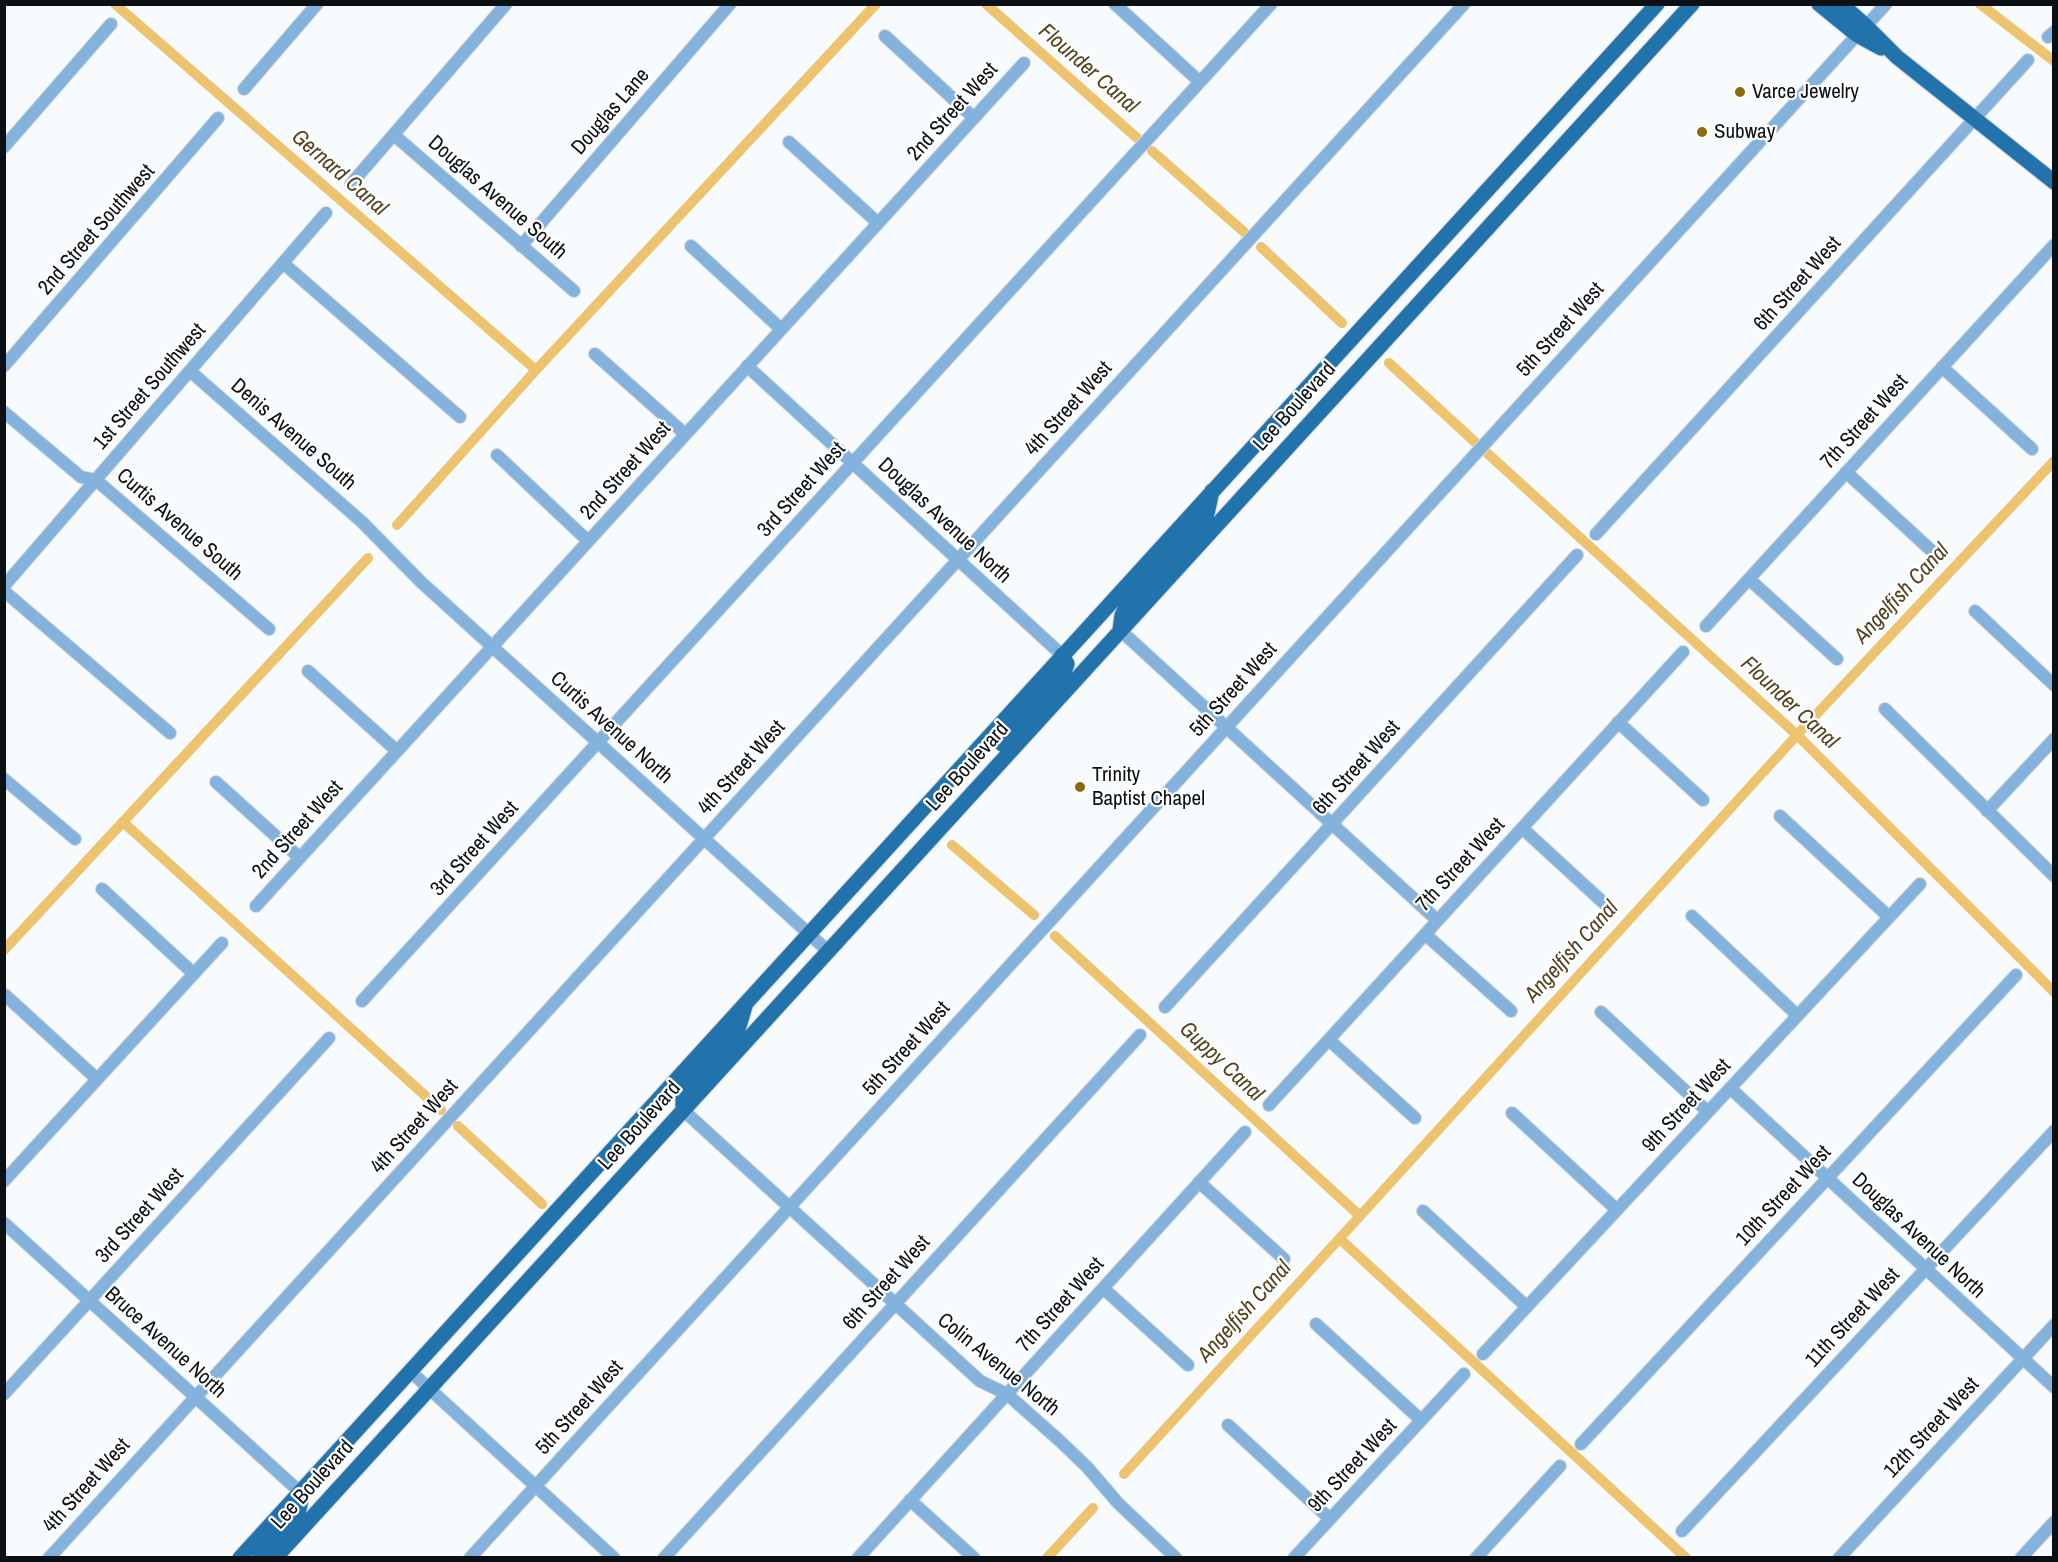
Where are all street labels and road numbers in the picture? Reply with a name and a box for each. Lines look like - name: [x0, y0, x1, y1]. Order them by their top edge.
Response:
- street label: 2nd Street West: [902, 58, 1004, 166]
- street label: Douglas Lane: [567, 64, 655, 160]
- street label: Douglas Avenue South: [422, 131, 572, 265]
- street label: 2nd Street Southwest: [33, 160, 161, 300]
- street label: 6th Street West: [1749, 232, 1847, 336]
- street label: 5th Street West: [1512, 278, 1610, 382]
- street label: 1st Street Southwest: [88, 319, 212, 455]
- street label: 4th Street West: [1020, 357, 1118, 461]
- street label: Lee Boulevard: [1248, 357, 1342, 457]
- street label: 7th Street West: [1816, 370, 1914, 474]
- street label: Denis Avenue South: [225, 374, 361, 496]
- street label: 2nd Street West: [575, 417, 677, 525]
- street label: 3rd Street West: [753, 437, 851, 543]
- street label: Douglas Avenue North: [872, 453, 1016, 589]
- street label: Curtis Avenue South: [111, 463, 247, 587]
- street label: 5th Street West: [1185, 638, 1283, 742]
- street label: Curtis Avenue North: [545, 667, 677, 789]
- street label: 4th Street West: [693, 716, 791, 820]
- street label: 6th Street West: [1308, 716, 1406, 820]
- street label: Lee Boulevard: [921, 717, 1015, 817]
- street label: 2nd Street West: [247, 776, 349, 884]
- street label: 3rd Street West: [426, 796, 524, 902]
- street label: 7th Street West: [1411, 813, 1511, 917]
- street label: 5th Street West: [858, 997, 956, 1101]
- street label: 9th Street West: [1637, 1054, 1737, 1158]
- street label: 4th Street West: [366, 1075, 464, 1179]
- street label: Lee Boulevard: [593, 1076, 687, 1176]
- street label: 10th Street West: [1731, 1141, 1837, 1251]
- street label: 3rd Street West: [91, 1163, 189, 1269]
- street label: Douglas Avenue North: [1846, 1168, 1990, 1304]
- street label: 6th Street West: [838, 1231, 936, 1335]
- street label: 7th Street West: [1012, 1253, 1110, 1357]
- street label: 11th Street West: [1801, 1263, 1905, 1373]
- street label: Bruce Avenue North: [99, 1282, 231, 1404]
- street label: Colin Avenue North: [932, 1308, 1064, 1422]
- street label: 5th Street West: [531, 1356, 629, 1460]
- street label: 12th Street West: [1879, 1373, 1985, 1483]
- street label: 9th Street West: [1303, 1414, 1403, 1518]
- street label: 4th Street West: [38, 1434, 136, 1538]
- street label: Lee Boulevard: [266, 1435, 360, 1535]

